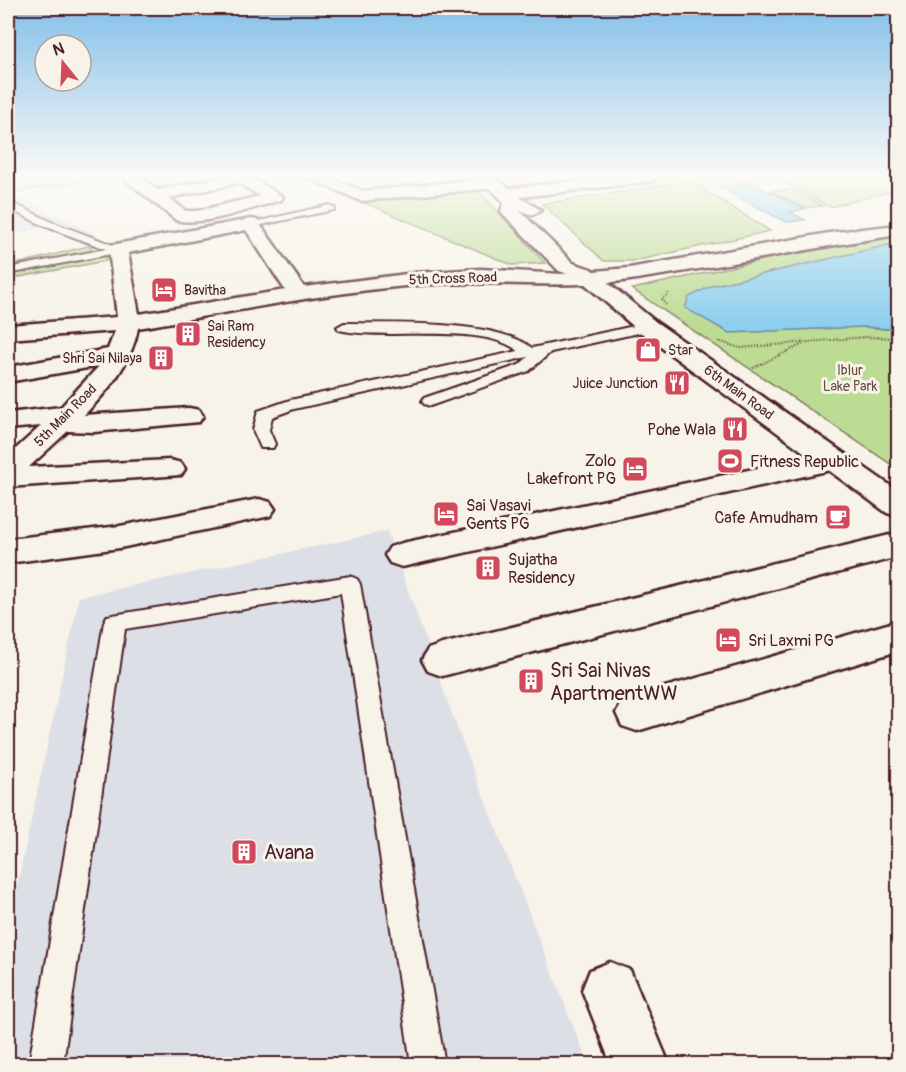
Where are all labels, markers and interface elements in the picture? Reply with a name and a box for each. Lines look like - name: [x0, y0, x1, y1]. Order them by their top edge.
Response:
- north arrow: [33, 33, 93, 93]
- text: N: [50, 38, 67, 61]
- street label: 5th Cross Road: [409, 268, 498, 289]
- hotel icon: Bavitha: [149, 275, 179, 305]
- place label: Bavitha: [184, 282, 226, 299]
- place label: Sai Ram Residency: [207, 318, 265, 351]
- building icon: Sai Ram Residency: [173, 319, 203, 349]
- shop icon: Star: [633, 335, 663, 365]
- place label: Star: [668, 342, 693, 359]
- building icon: Shri Sai Nilaya: [146, 343, 176, 373]
- place label: Shri Sai Nilaya: [62, 350, 142, 367]
- street label: 6th Main Road: [700, 361, 777, 424]
- park label: Iblur Lake Park: [823, 362, 878, 395]
- restaurant icon: Juice Junction: [662, 368, 692, 398]
- place label: Juice Junction: [572, 375, 658, 392]
- street label: 5th Main Road: [30, 380, 100, 450]
- restaurant icon: Pohe Wala: [720, 414, 750, 444]
- place label: Pohe Wala: [647, 420, 716, 440]
- sports icon: Fitness Republic: [715, 446, 745, 476]
- place label: Zolo Lakefront PG: [526, 451, 616, 489]
- place label: Fitness Republic: [750, 452, 859, 472]
- hotel icon: Zolo Lakefront PG: [620, 454, 650, 484]
- place label: Sai Vasavi Gents PG: [466, 496, 531, 534]
- hotel icon: Sai Vasavi Gents PG: [431, 499, 461, 529]
- cafe icon: Cafe Amudham: [823, 502, 853, 532]
- place label: Cafe Amudham: [714, 508, 818, 528]
- place label: Sujatha Residency: [508, 550, 575, 588]
- building icon: Sujatha Residency: [473, 553, 503, 583]
- hotel icon: Sri Laxmi PG: [713, 625, 743, 655]
- place label: Sri Laxmi PG: [748, 631, 834, 651]
- place label: Sri Sai Nivas ApartmentWW: [550, 658, 677, 706]
- building icon: Sri Sai Nivas ApartmentWW: [516, 666, 546, 696]
- building icon: Avana: [229, 837, 259, 867]
- place label: Avana: [264, 840, 314, 865]

